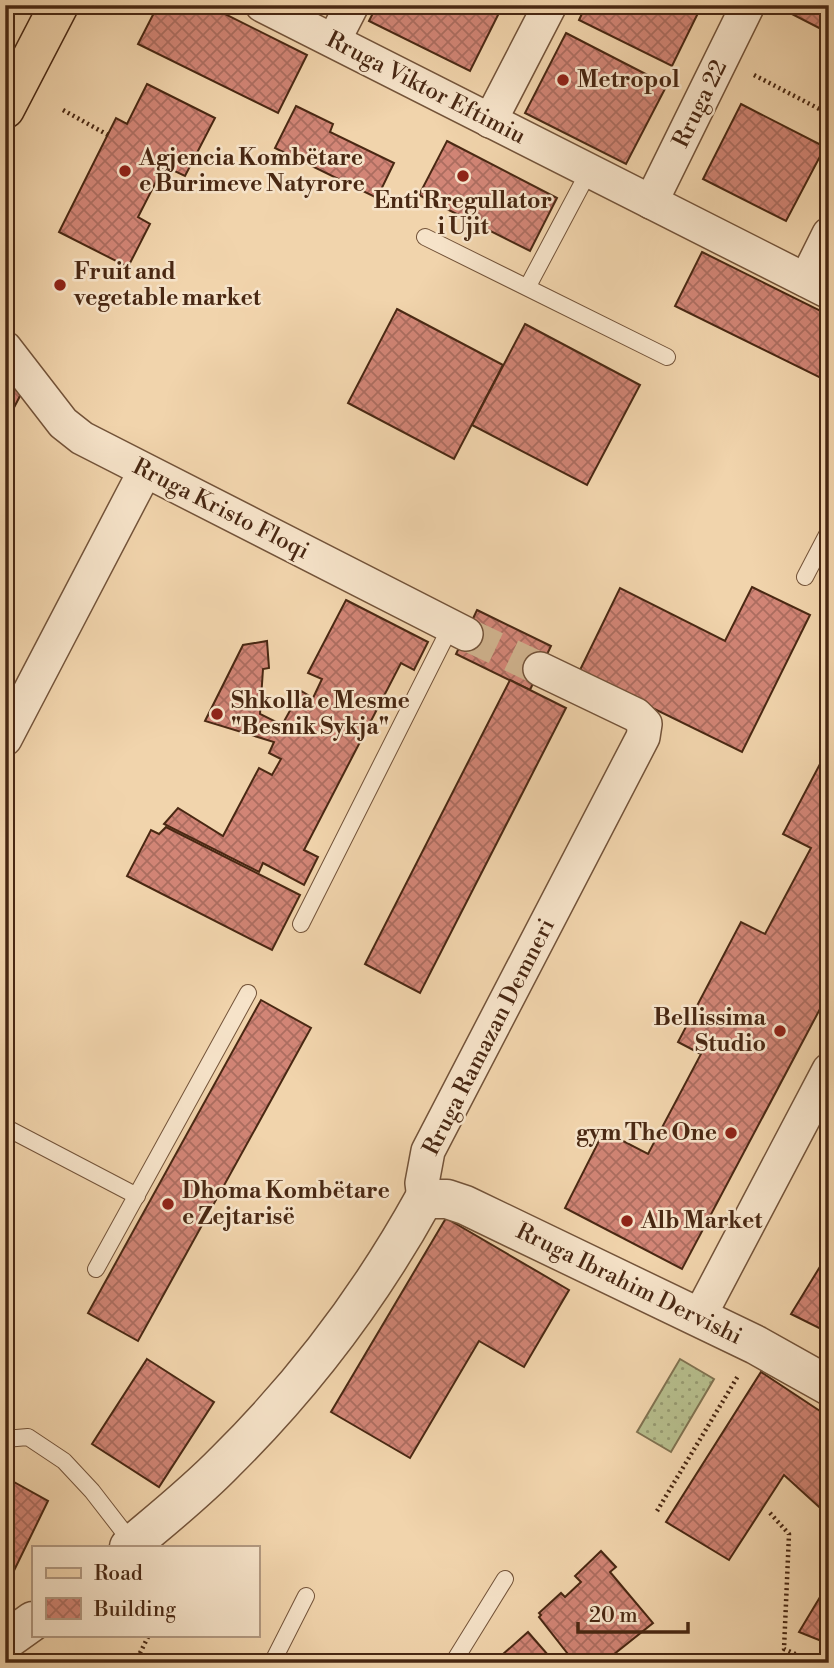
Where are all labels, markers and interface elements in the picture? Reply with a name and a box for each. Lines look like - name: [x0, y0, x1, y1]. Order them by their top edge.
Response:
- street label: Rruga Viktor Eftimiu: [322, 26, 530, 150]
- street label: Rruga 22: [667, 56, 733, 152]
- place label: Metropol: [577, 66, 680, 94]
- marker: Metropol: [555, 72, 571, 88]
- place label: Agjencia Kombëtare e Burimeve Natyrore: [138, 144, 365, 198]
- marker: Agjencia Kombëtare e Burimeve Natyrore: [117, 163, 133, 179]
- marker: Enti Rregullator i Ujit: [455, 168, 471, 184]
- place label: Enti Rregullator i Ujit: [374, 187, 552, 241]
- place label: Fruit and vegetable market: [73, 258, 262, 312]
- marker: Fruit and vegetable market: [52, 277, 68, 293]
- street label: Rruga Kristo Floqi: [128, 452, 314, 566]
- place label: Shkolla e Mesme "Besnik Sykja": [231, 687, 410, 741]
- marker: Shkolla e Mesme "Besnik Sykja": [209, 706, 225, 722]
- street label: Rruga Ramazan Demneri: [417, 914, 561, 1160]
- place label: Bellissima Studio: [653, 1004, 767, 1058]
- marker: Bellissima Studio: [772, 1023, 788, 1039]
- place label: gym The One: [576, 1119, 717, 1147]
- marker: gym The One: [723, 1125, 739, 1141]
- place label: Dhoma Kombëtare e Zejtarisë: [182, 1177, 390, 1231]
- marker: Dhoma Kombëtare e Zejtarisë: [160, 1196, 176, 1212]
- place label: Alb Market: [640, 1207, 763, 1235]
- marker: Alb Market: [619, 1213, 635, 1229]
- street label: Rruga Ibrahim Dervishi: [511, 1217, 747, 1351]
- legend: [32, 1546, 259, 1636]
- text: Road: [94, 1561, 143, 1587]
- scale bar: [578, 1591, 689, 1635]
- text: Building: [93, 1597, 176, 1623]
- text: 20 m: [589, 1603, 638, 1629]

